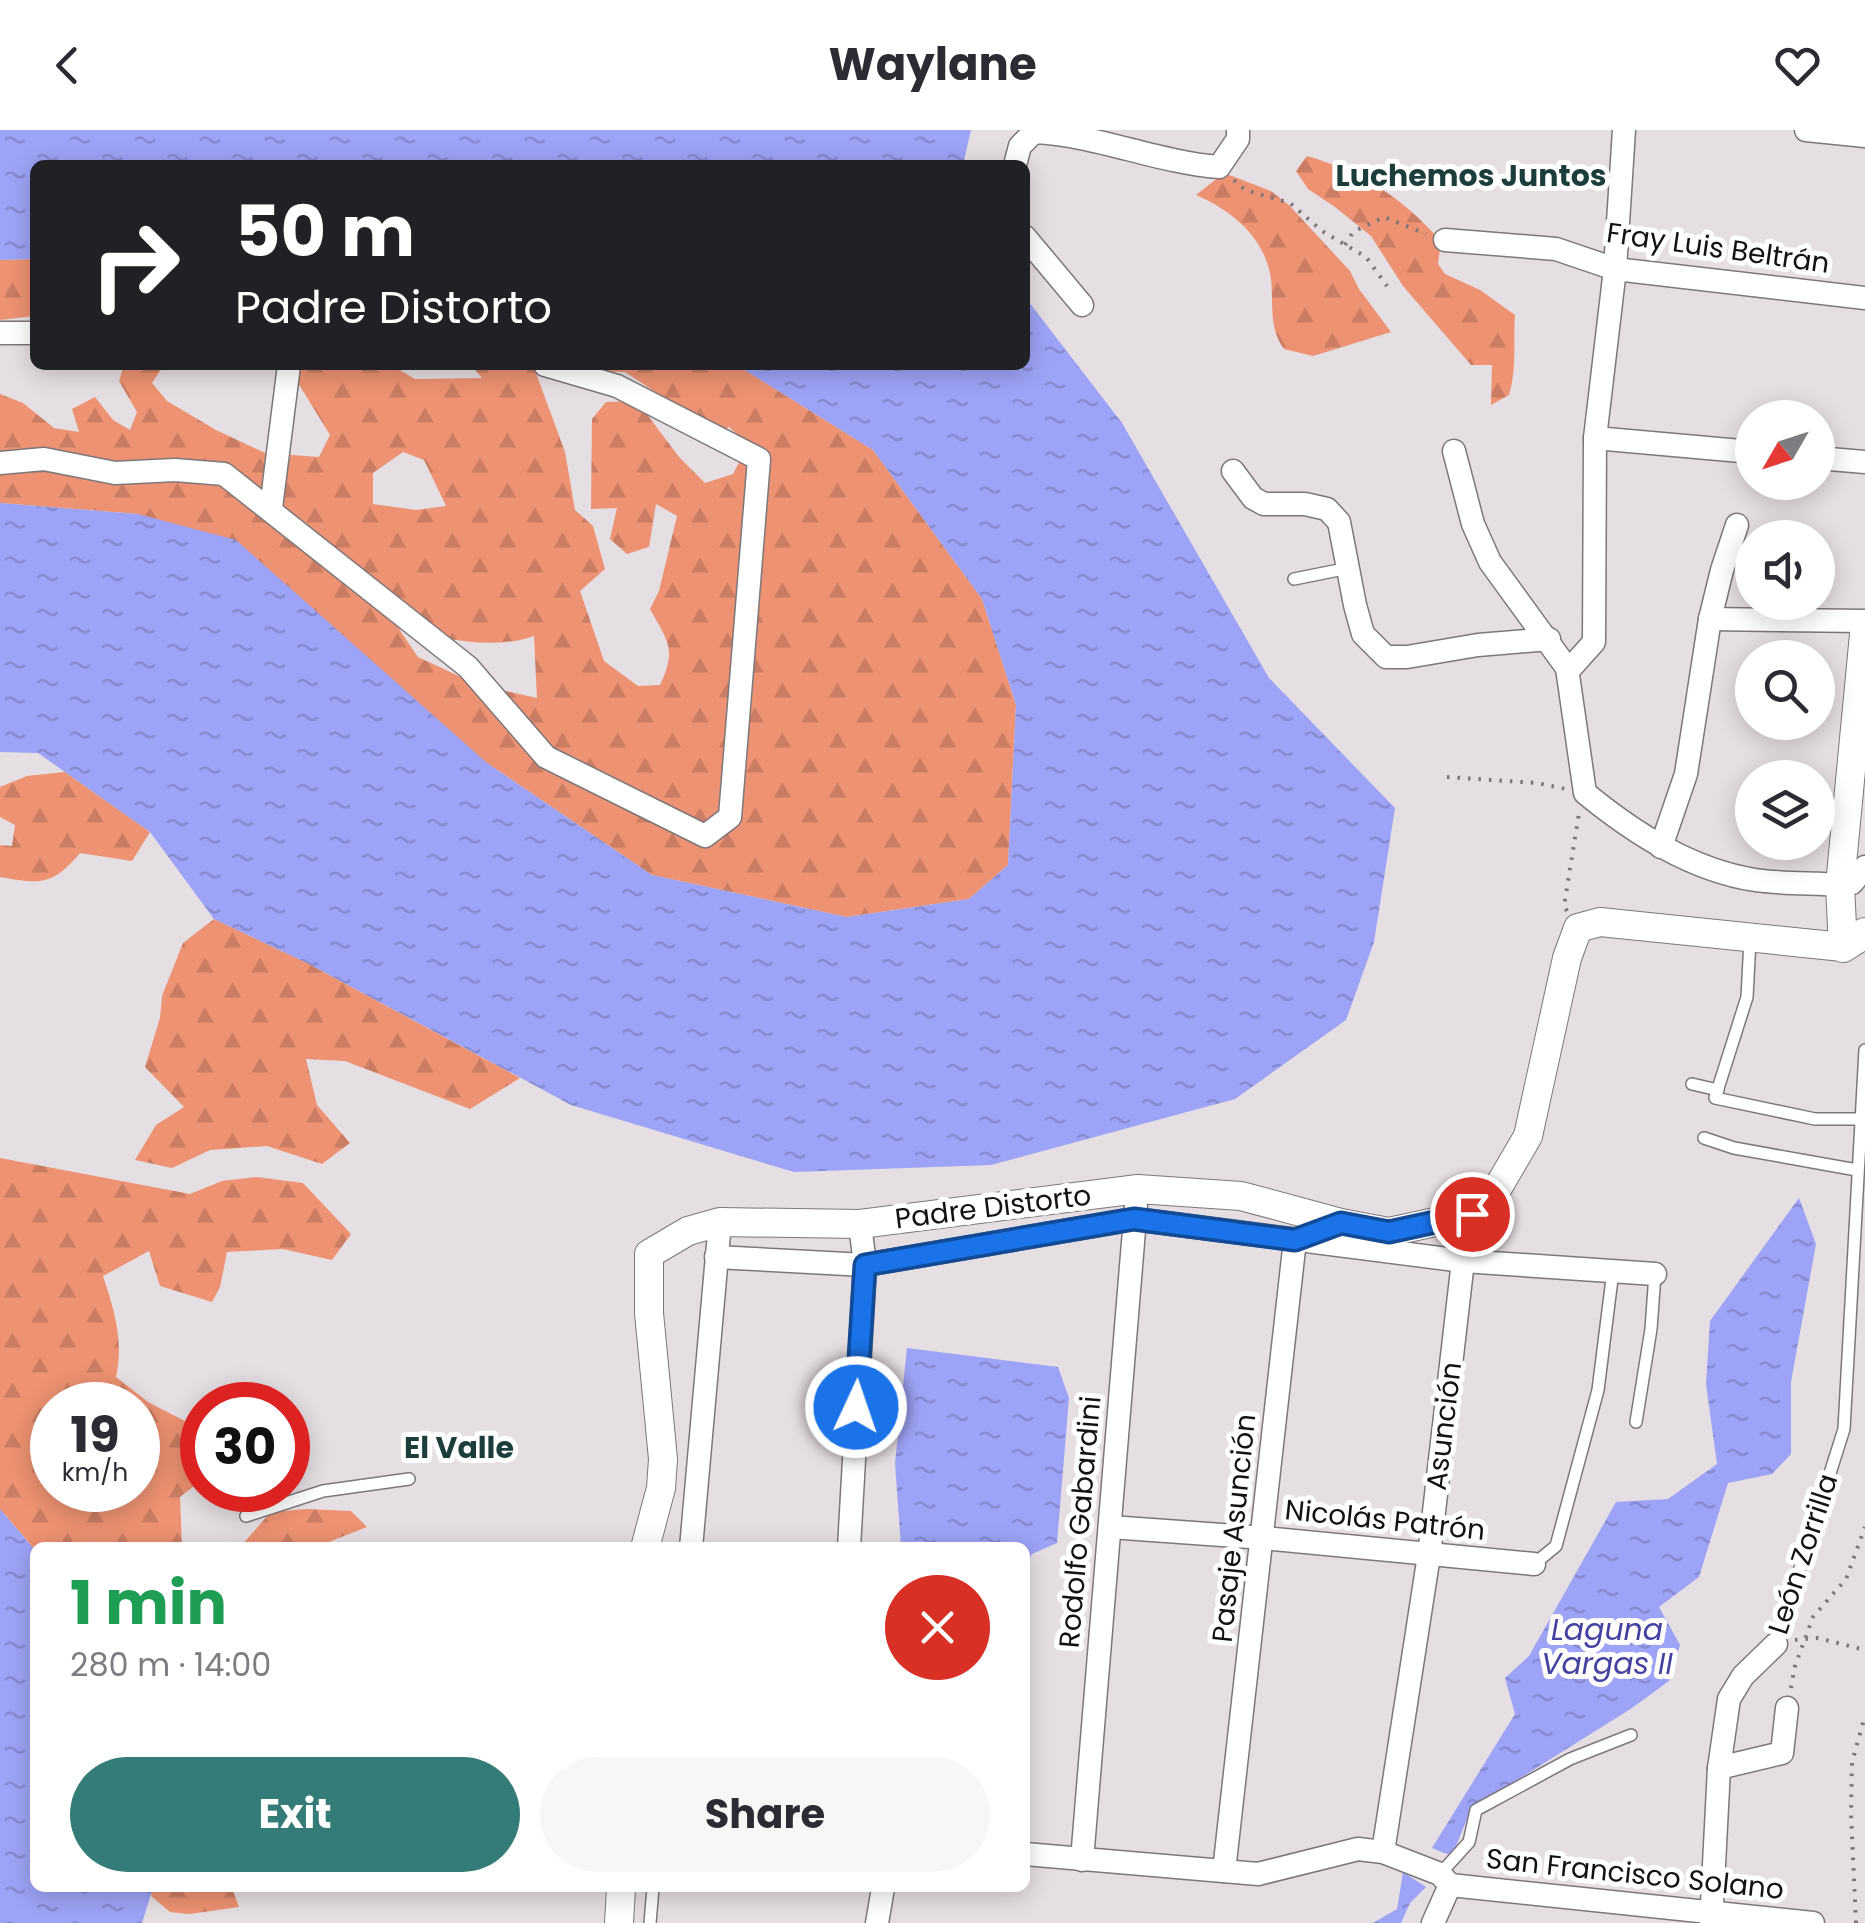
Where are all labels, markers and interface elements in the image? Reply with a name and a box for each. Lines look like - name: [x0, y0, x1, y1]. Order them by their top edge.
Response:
- text: Waylane: [828, 33, 1037, 96]
- icon: back: [40, 38, 95, 93]
- icon: heart: [1770, 38, 1825, 93]
- district label: Luchemos Juntos: [1335, 154, 1607, 197]
- text: 50 m: [235, 182, 415, 281]
- icon: right: [70, 200, 200, 330]
- street label: Fray Luis Beltrán: [1604, 213, 1832, 283]
- text: Padre Distorto: [235, 276, 552, 339]
- north arrow: [1735, 400, 1835, 500]
- map controls: [1735, 400, 1835, 860]
- button: sound: [1735, 520, 1835, 620]
- button: search: [1735, 640, 1835, 740]
- button: layers: [1735, 760, 1835, 860]
- pin: [1430, 1172, 1515, 1257]
- street label: Padre Distorto: [893, 1176, 1093, 1238]
- icon: arrive: [1445, 1187, 1500, 1242]
- position arrow: [804, 1355, 908, 1459]
- street label: Asunción: [1417, 1360, 1471, 1492]
- speed limit sign: 30: [180, 1382, 310, 1512]
- street label: Rodolfo Gabardini: [1050, 1394, 1110, 1650]
- text: 19: [70, 1399, 120, 1470]
- street label: Pasaje Asunción: [1203, 1412, 1265, 1644]
- district label: El Valle: [404, 1426, 514, 1469]
- text: km/h: [62, 1455, 128, 1490]
- street label: León Zorrilla: [1759, 1469, 1847, 1639]
- street label: Nicolás Patrón: [1283, 1490, 1487, 1550]
- text: 1 min: [70, 1561, 227, 1645]
- button: close: [885, 1575, 990, 1680]
- water label: Laguna Vargas II: [1541, 1608, 1673, 1685]
- text: 280 m · 14:00: [70, 1642, 271, 1687]
- button: Exit: [70, 1757, 520, 1872]
- button: Share: [540, 1757, 990, 1872]
- street label: San Francisco Solano: [1484, 1839, 1786, 1909]

